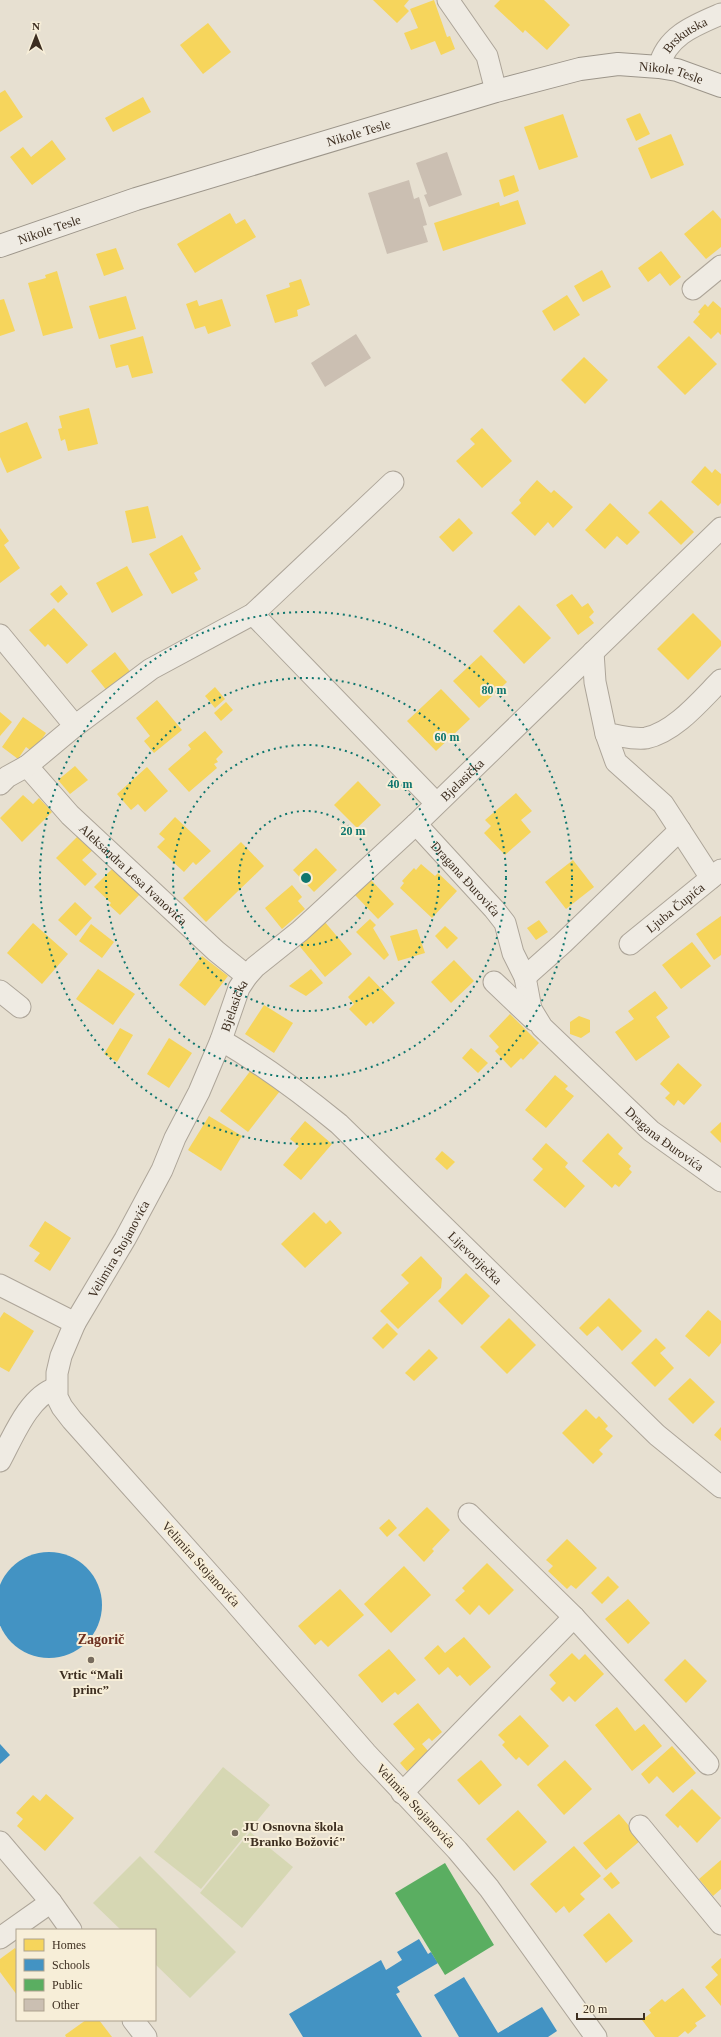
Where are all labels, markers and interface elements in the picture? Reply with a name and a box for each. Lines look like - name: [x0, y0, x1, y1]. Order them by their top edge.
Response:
- street label: Brskutska: [659, 13, 709, 56]
- north arrow: [16, 16, 56, 56]
- text: N: [32, 20, 40, 32]
- street label: Nikole Tesle: [639, 58, 706, 87]
- street label: Nikole Tesle: [325, 116, 392, 149]
- street label: Nikole Tesle: [16, 211, 83, 247]
- text: 80 m: [482, 683, 507, 697]
- text: 60 m: [435, 730, 460, 744]
- street label: Bjelasička: [437, 755, 487, 804]
- text: 40 m: [388, 777, 413, 791]
- street label: Aleksandra Lesa Ivanovića: [77, 820, 191, 928]
- text: 20 m: [341, 824, 366, 838]
- street label: Dragana Đurovića: [428, 838, 504, 919]
- centre of rings: [299, 871, 313, 885]
- street label: Ljuba Čupića: [643, 879, 707, 935]
- street label: Bjelasička: [217, 976, 250, 1033]
- street label: Dragana Đurovića: [623, 1103, 707, 1174]
- street label: Velimira Stojanovića: [84, 1198, 152, 1300]
- street label: Lijevoriječka: [445, 1228, 506, 1287]
- street label: Velimira Stojanovića: [159, 1518, 243, 1610]
- district label: Zagorič: [78, 1632, 124, 1647]
- marker: Vrtic “Mali princ”: [86, 1655, 96, 1665]
- place label: Vrtic “Mali princ”: [59, 1667, 123, 1697]
- street label: Velimira Stojanovića: [373, 1761, 459, 1851]
- place label: JU Osnovna škola "Branko Božović": [243, 1819, 346, 1849]
- marker: JU Osnovna škola "Branko Božović": [230, 1828, 240, 1838]
- legend: [16, 1929, 156, 2021]
- text: Homes: [52, 1938, 86, 1952]
- text: Schools: [52, 1958, 90, 1972]
- text: Public: [52, 1978, 83, 1992]
- scale bar: [577, 1995, 644, 2021]
- text: Other: [52, 1998, 79, 2012]
- text: 20 m: [583, 2002, 608, 2016]

